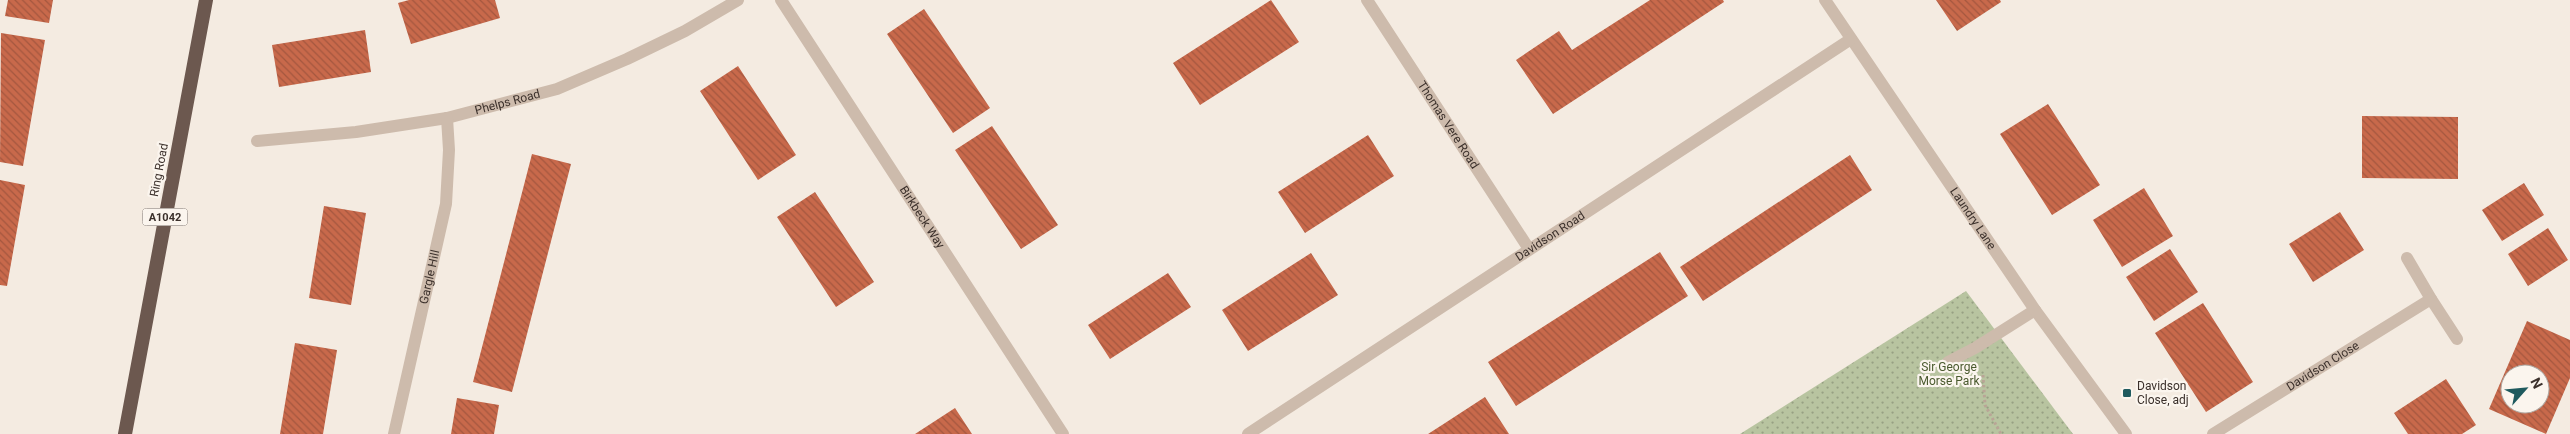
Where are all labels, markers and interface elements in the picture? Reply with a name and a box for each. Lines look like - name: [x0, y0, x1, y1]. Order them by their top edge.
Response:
- street label: Thomas Vere Road: [1415, 79, 1482, 171]
- street label: Phelps Road: [473, 87, 542, 117]
- street label: Ring Road: [147, 142, 171, 198]
- street label: Birkbeck Way: [897, 183, 948, 251]
- street label: Laundry Lane: [1947, 185, 1999, 252]
- road number: A1042: [142, 208, 188, 226]
- street label: Davidson Road: [1513, 208, 1587, 264]
- street label: Gargle Hill: [417, 249, 442, 305]
- street label: Davidson Close: [2284, 338, 2362, 394]
- park label: Sir George Morse Park: [1918, 360, 1980, 388]
- north arrow: [2500, 364, 2550, 414]
- text: N: [2527, 375, 2546, 391]
- place label: Davidson Close, adj: [2137, 379, 2189, 407]
- marker: Davidson Close, adj: [2121, 387, 2133, 399]

